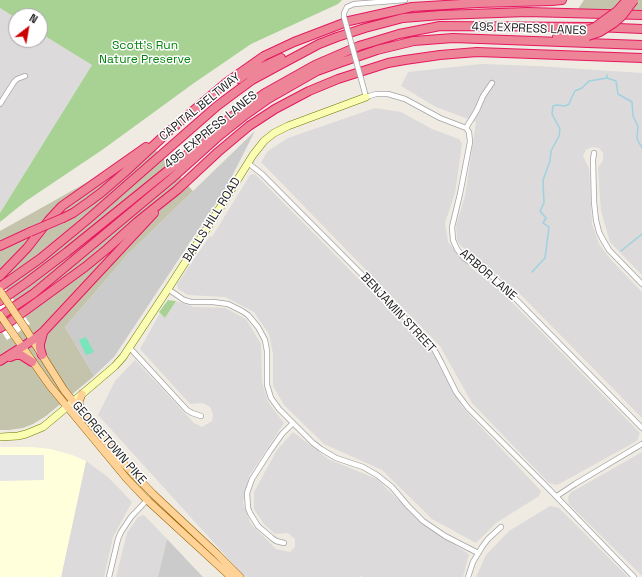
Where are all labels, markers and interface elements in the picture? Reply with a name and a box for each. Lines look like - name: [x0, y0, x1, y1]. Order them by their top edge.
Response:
- north arrow: [8, 8, 48, 48]
- text: N: [27, 11, 40, 26]
- street label: 495 EXPRESS LANES: [471, 20, 587, 38]
- park label: Scott's Run Nature Preserve: [99, 39, 191, 67]
- street label: CAPITAL BELTWAY: [157, 70, 243, 144]
- street label: 495 EXPRESS LANES: [162, 88, 260, 172]
- street label: BALLS HILL ROAD: [180, 175, 244, 265]
- street label: ARBOR LANE: [457, 246, 519, 304]
- street label: BENJAMIN STREET: [357, 270, 439, 356]
- street label: GEORGETOWN PIKE: [69, 399, 149, 487]

